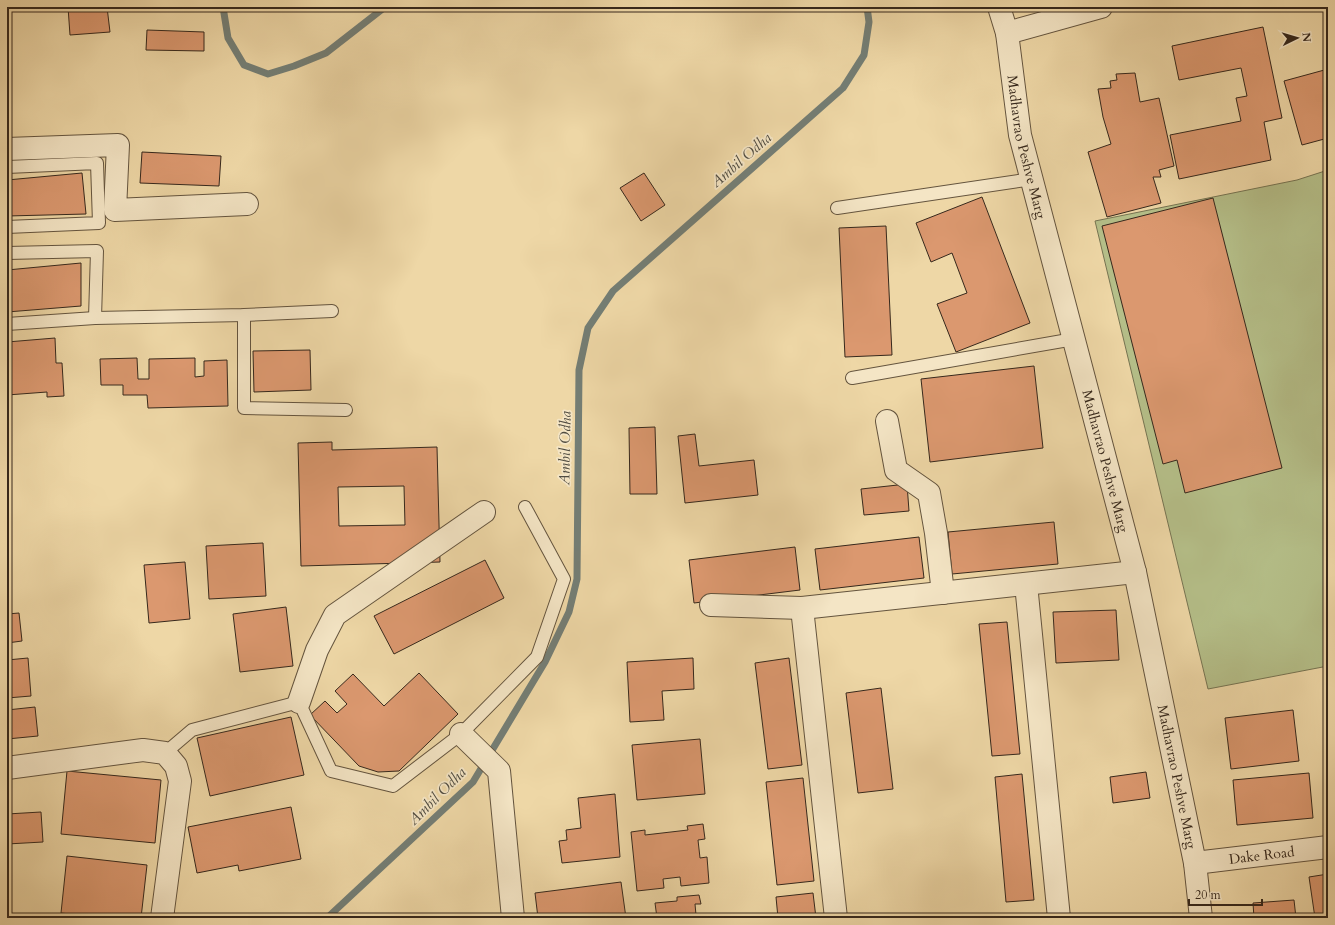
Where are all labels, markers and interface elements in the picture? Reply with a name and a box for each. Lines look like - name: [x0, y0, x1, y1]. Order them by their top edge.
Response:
- north arrow: [1277, 18, 1317, 58]
- text: N: [1299, 32, 1314, 43]
- street label: Madhavrao Peshve Marg: [1002, 74, 1051, 221]
- water label: Ambil Odha: [706, 128, 776, 193]
- street label: Madhavrao Peshve Marg: [1077, 388, 1133, 534]
- water label: Ambil Odha: [554, 410, 576, 486]
- street label: Madhavrao Peshve Marg: [1153, 703, 1201, 851]
- water label: Ambil Odha: [403, 762, 471, 830]
- street label: Dake Road: [1228, 842, 1296, 869]
- scale bar: [1189, 881, 1262, 907]
- text: 20 m: [1195, 887, 1222, 903]

